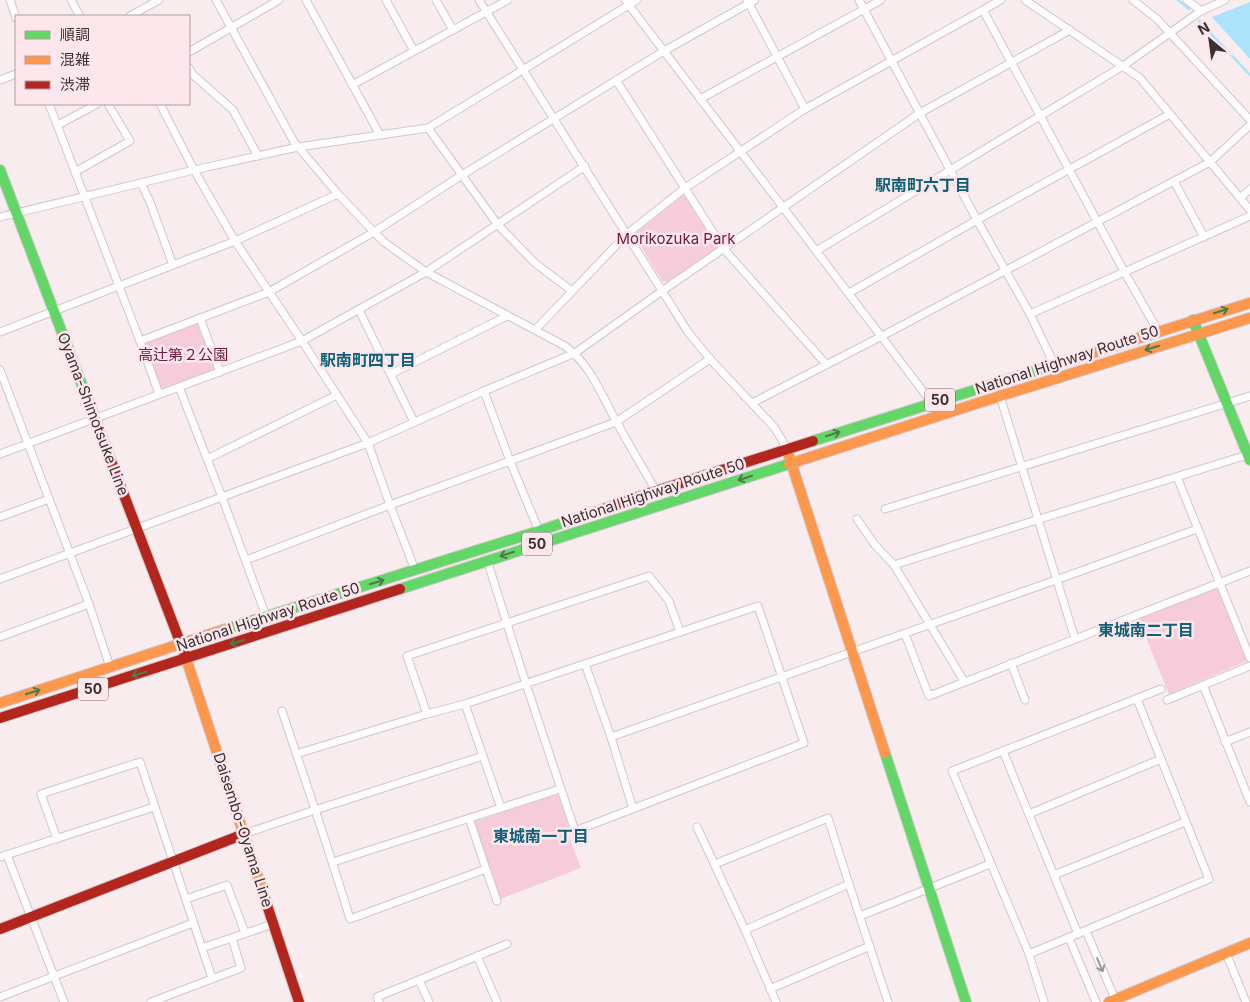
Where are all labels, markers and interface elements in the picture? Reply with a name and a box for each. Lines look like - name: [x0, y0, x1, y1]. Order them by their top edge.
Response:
- legend: [15, 15, 190, 105]
- north arrow: [1185, 15, 1235, 65]
- text: N: [1195, 18, 1212, 38]
- text: 順調: [60, 25, 90, 44]
- text: 混雑: [60, 50, 90, 69]
- text: 渋滞: [60, 75, 90, 94]
- district label: 駅南町六丁目: [875, 175, 971, 195]
- park label: Morikozuka Park: [617, 229, 736, 248]
- one-way arrow: [1213, 306, 1229, 316]
- street label: National Highway Route 50: [973, 321, 1161, 398]
- street label: Oyama-Shimotsuke Line: [54, 330, 133, 498]
- one-way arrow: [1144, 344, 1160, 354]
- park label: 高辻第２公園: [138, 345, 228, 364]
- district label: 駅南町四丁目: [320, 350, 416, 370]
- road number: 50: [925, 388, 955, 412]
- one-way arrow: [825, 429, 841, 439]
- street label: National Highway Route 50: [559, 454, 747, 531]
- one-way arrow: [737, 474, 753, 484]
- road number: 50: [522, 532, 552, 556]
- one-way arrow: [499, 550, 515, 559]
- one-way arrow: [369, 576, 385, 586]
- street label: National Highway Route 50: [174, 578, 362, 655]
- district label: 東城南二丁目: [1098, 620, 1194, 640]
- one-way arrow: [230, 638, 246, 647]
- one-way arrow: [132, 670, 148, 679]
- road number: 50: [78, 678, 108, 701]
- one-way arrow: [25, 687, 41, 697]
- street label: Daisembo-Oyama Line: [209, 750, 277, 910]
- district label: 東城南一丁目: [493, 826, 589, 846]
- one-way arrow: [1096, 957, 1106, 972]

